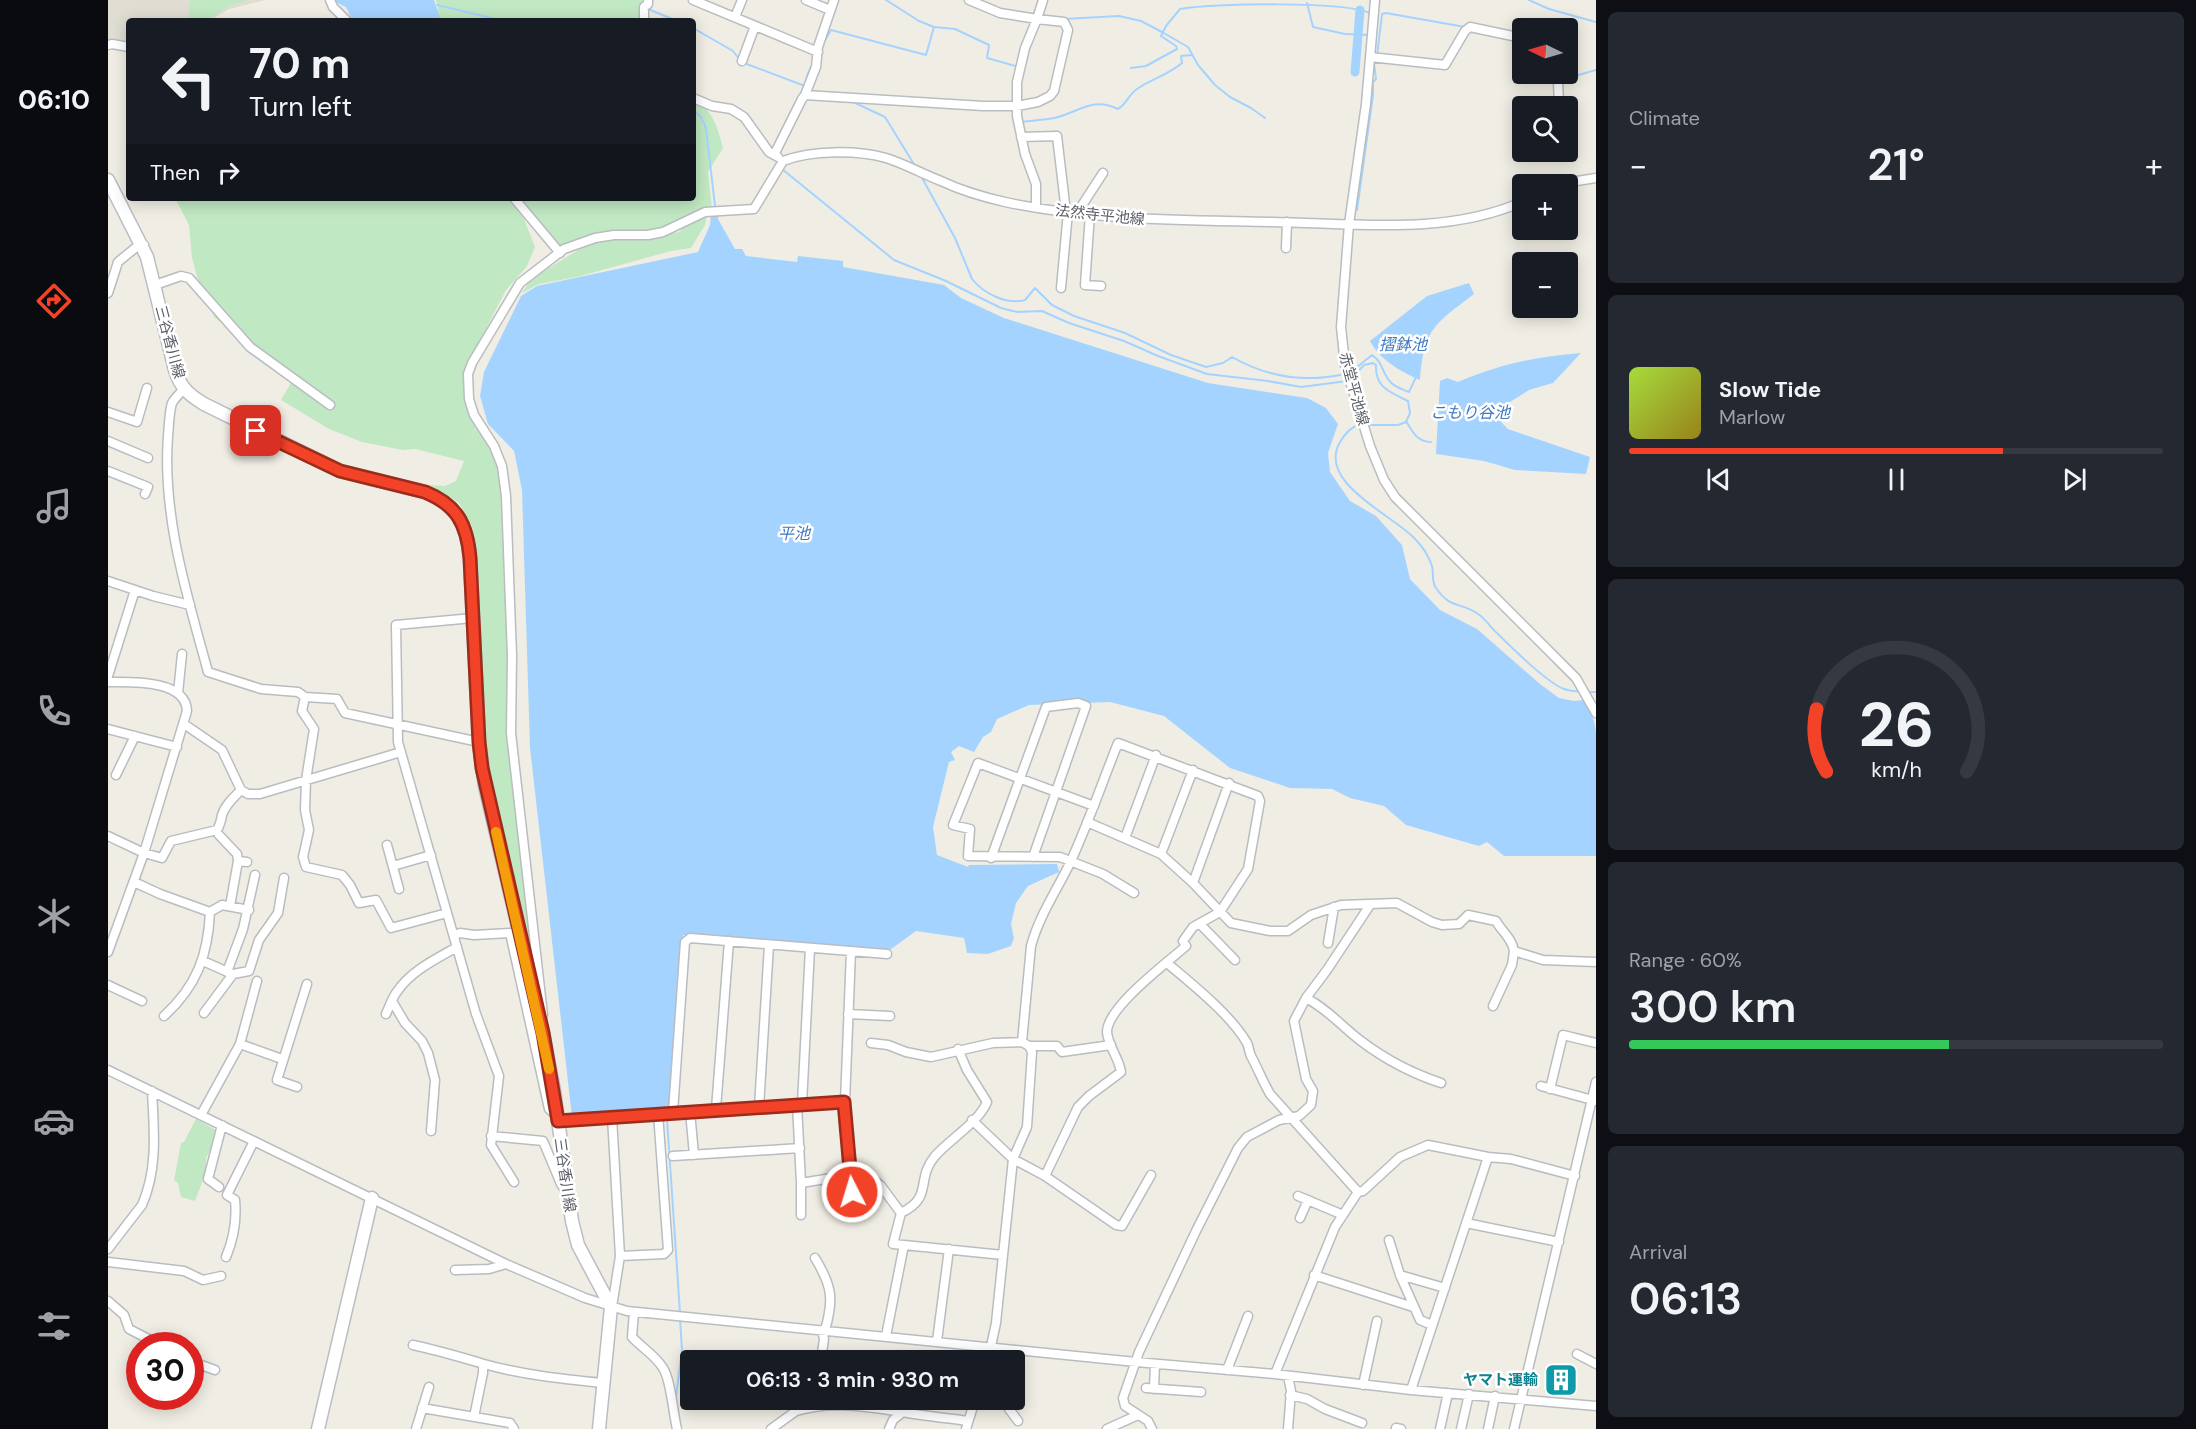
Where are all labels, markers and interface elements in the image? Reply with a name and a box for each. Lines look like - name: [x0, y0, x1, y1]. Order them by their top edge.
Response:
- north arrow: [1512, 18, 1578, 84]
- map controls: [1512, 18, 1578, 318]
- text: 70 m: [249, 36, 350, 91]
- icon: left: [150, 42, 228, 120]
- text: 06:10: [18, 82, 90, 117]
- text: Turn left: [249, 89, 352, 124]
- button: search: [1512, 96, 1578, 162]
- text: Climate: [1629, 105, 1700, 131]
- text: 21°: [1867, 135, 1925, 194]
- text: −: [1629, 144, 1647, 187]
- text: +: [2145, 144, 2163, 187]
- icon: right: [212, 156, 245, 189]
- text: Then: [150, 158, 200, 187]
- button: +: [1512, 174, 1578, 240]
- street label: 法然寺平池線: [1054, 200, 1146, 230]
- button: −: [1512, 252, 1578, 318]
- icon: directions: [33, 280, 75, 322]
- street label: 三谷香川線: [151, 303, 189, 381]
- water label: 摺鉢池: [1379, 334, 1429, 355]
- street label: 赤堂平池線: [1335, 350, 1373, 428]
- text: Slow Tide: [1719, 375, 1821, 404]
- water label: こもり谷池: [1430, 402, 1512, 423]
- text: Marlow: [1719, 404, 1785, 430]
- pin: [230, 405, 281, 456]
- icon: arrive: [239, 414, 272, 447]
- icon: previous: [1702, 463, 1735, 496]
- icon: pause: [1880, 463, 1913, 496]
- icon: next: [2058, 463, 2091, 496]
- icon: music: [33, 485, 75, 527]
- water label: 平池: [778, 523, 812, 544]
- text: 26: [1858, 684, 1934, 765]
- icon: phone: [33, 690, 75, 732]
- text: km/h: [1871, 756, 1921, 784]
- icon: climate: [33, 895, 75, 937]
- text: Range · 60%: [1629, 947, 1742, 973]
- text: 300 km: [1629, 977, 1796, 1036]
- icon: car: [33, 1100, 75, 1142]
- street label: 三谷香川線: [550, 1136, 580, 1214]
- position arrow: [820, 1160, 884, 1224]
- text: Arrival: [1629, 1239, 1687, 1265]
- text: 06:13: [1629, 1269, 1742, 1328]
- icon: filters: [33, 1305, 75, 1347]
- speed limit sign: 30: [126, 1332, 204, 1410]
- building icon: ヤマト運輸: [1543, 1362, 1579, 1398]
- text: 06:13 · 3 min · 930 m: [746, 1365, 959, 1394]
- place label: ヤマト運輸: [1463, 1370, 1538, 1390]

